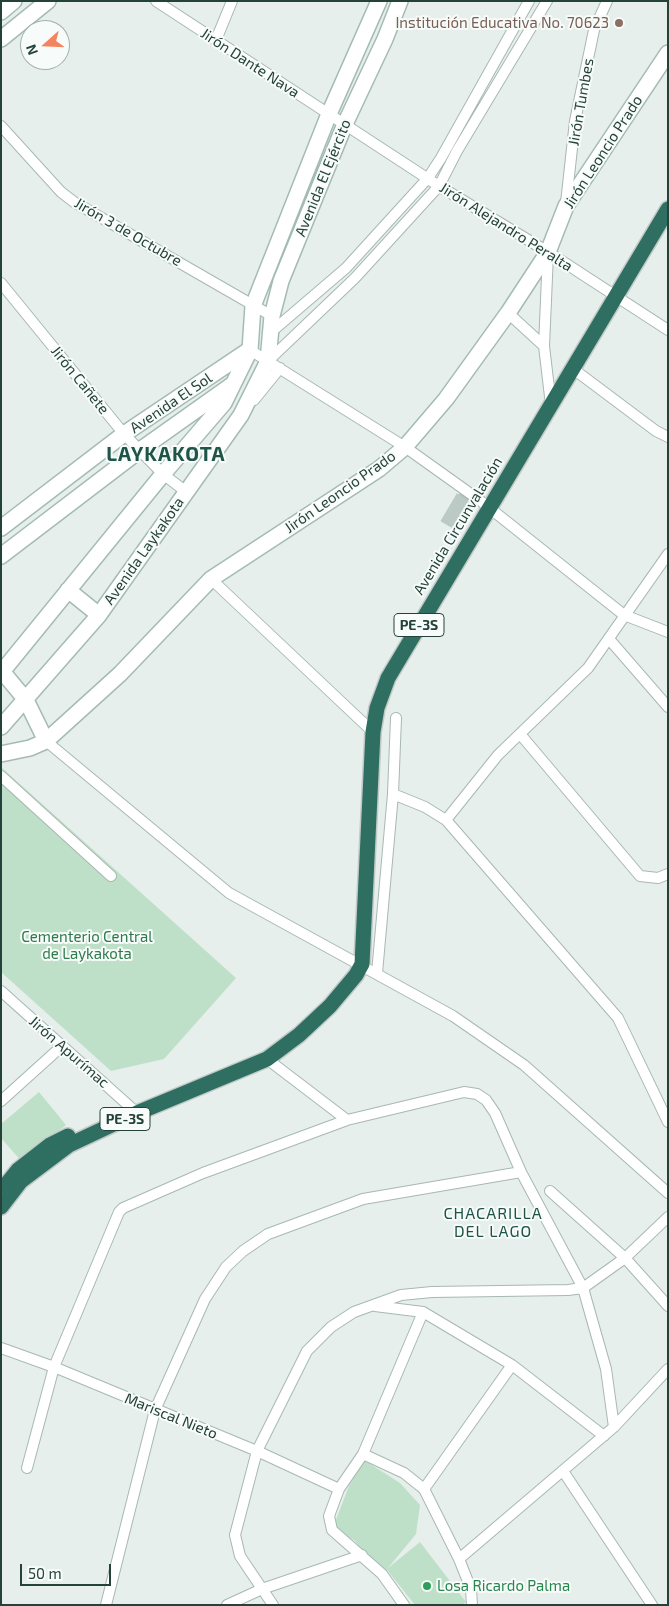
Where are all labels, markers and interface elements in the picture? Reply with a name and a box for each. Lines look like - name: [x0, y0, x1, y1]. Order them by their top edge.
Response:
- place label: Institución Educativa No. 70623: [395, 14, 609, 32]
- marker: Institución Educativa No. 70623: [613, 17, 625, 29]
- north arrow: [20, 20, 70, 70]
- street label: Jirón Dante Nava: [197, 24, 303, 102]
- text: N: [22, 42, 41, 58]
- street label: Jirón Tumbes: [564, 57, 598, 147]
- street label: Jirón Leoncio Prado: [560, 92, 646, 212]
- street label: Avenida El Ejército: [291, 117, 355, 239]
- street label: Jirón Alejandro Peralta: [436, 179, 576, 275]
- street label: Jirón 3 de Octubre: [71, 194, 185, 270]
- street label: Jirón Cañete: [47, 342, 113, 418]
- street label: Avenida El Sol: [127, 369, 215, 437]
- district label: LAYKAKOTA: [105, 442, 227, 466]
- street label: Jirón Leoncio Prado: [281, 447, 399, 537]
- street label: Avenida Circunvalación: [410, 454, 506, 598]
- street label: Avenida Laykakota: [100, 494, 188, 608]
- road number: PE-3S: [394, 614, 444, 636]
- park label: Cementerio Central de Laykakota: [21, 928, 153, 963]
- street label: Jirón Apurímac: [25, 1012, 113, 1092]
- road number: PE-3S: [100, 1108, 150, 1130]
- district label: CHACARILLA DEL LAGO: [442, 1204, 544, 1242]
- street label: Mariscal Nieto: [122, 1389, 220, 1443]
- scale bar: [22, 1554, 114, 1586]
- text: 50 m: [28, 1564, 62, 1582]
- place label: Losa Ricardo Palma: [437, 1577, 570, 1595]
- marker: Losa Ricardo Palma: [421, 1580, 433, 1592]

